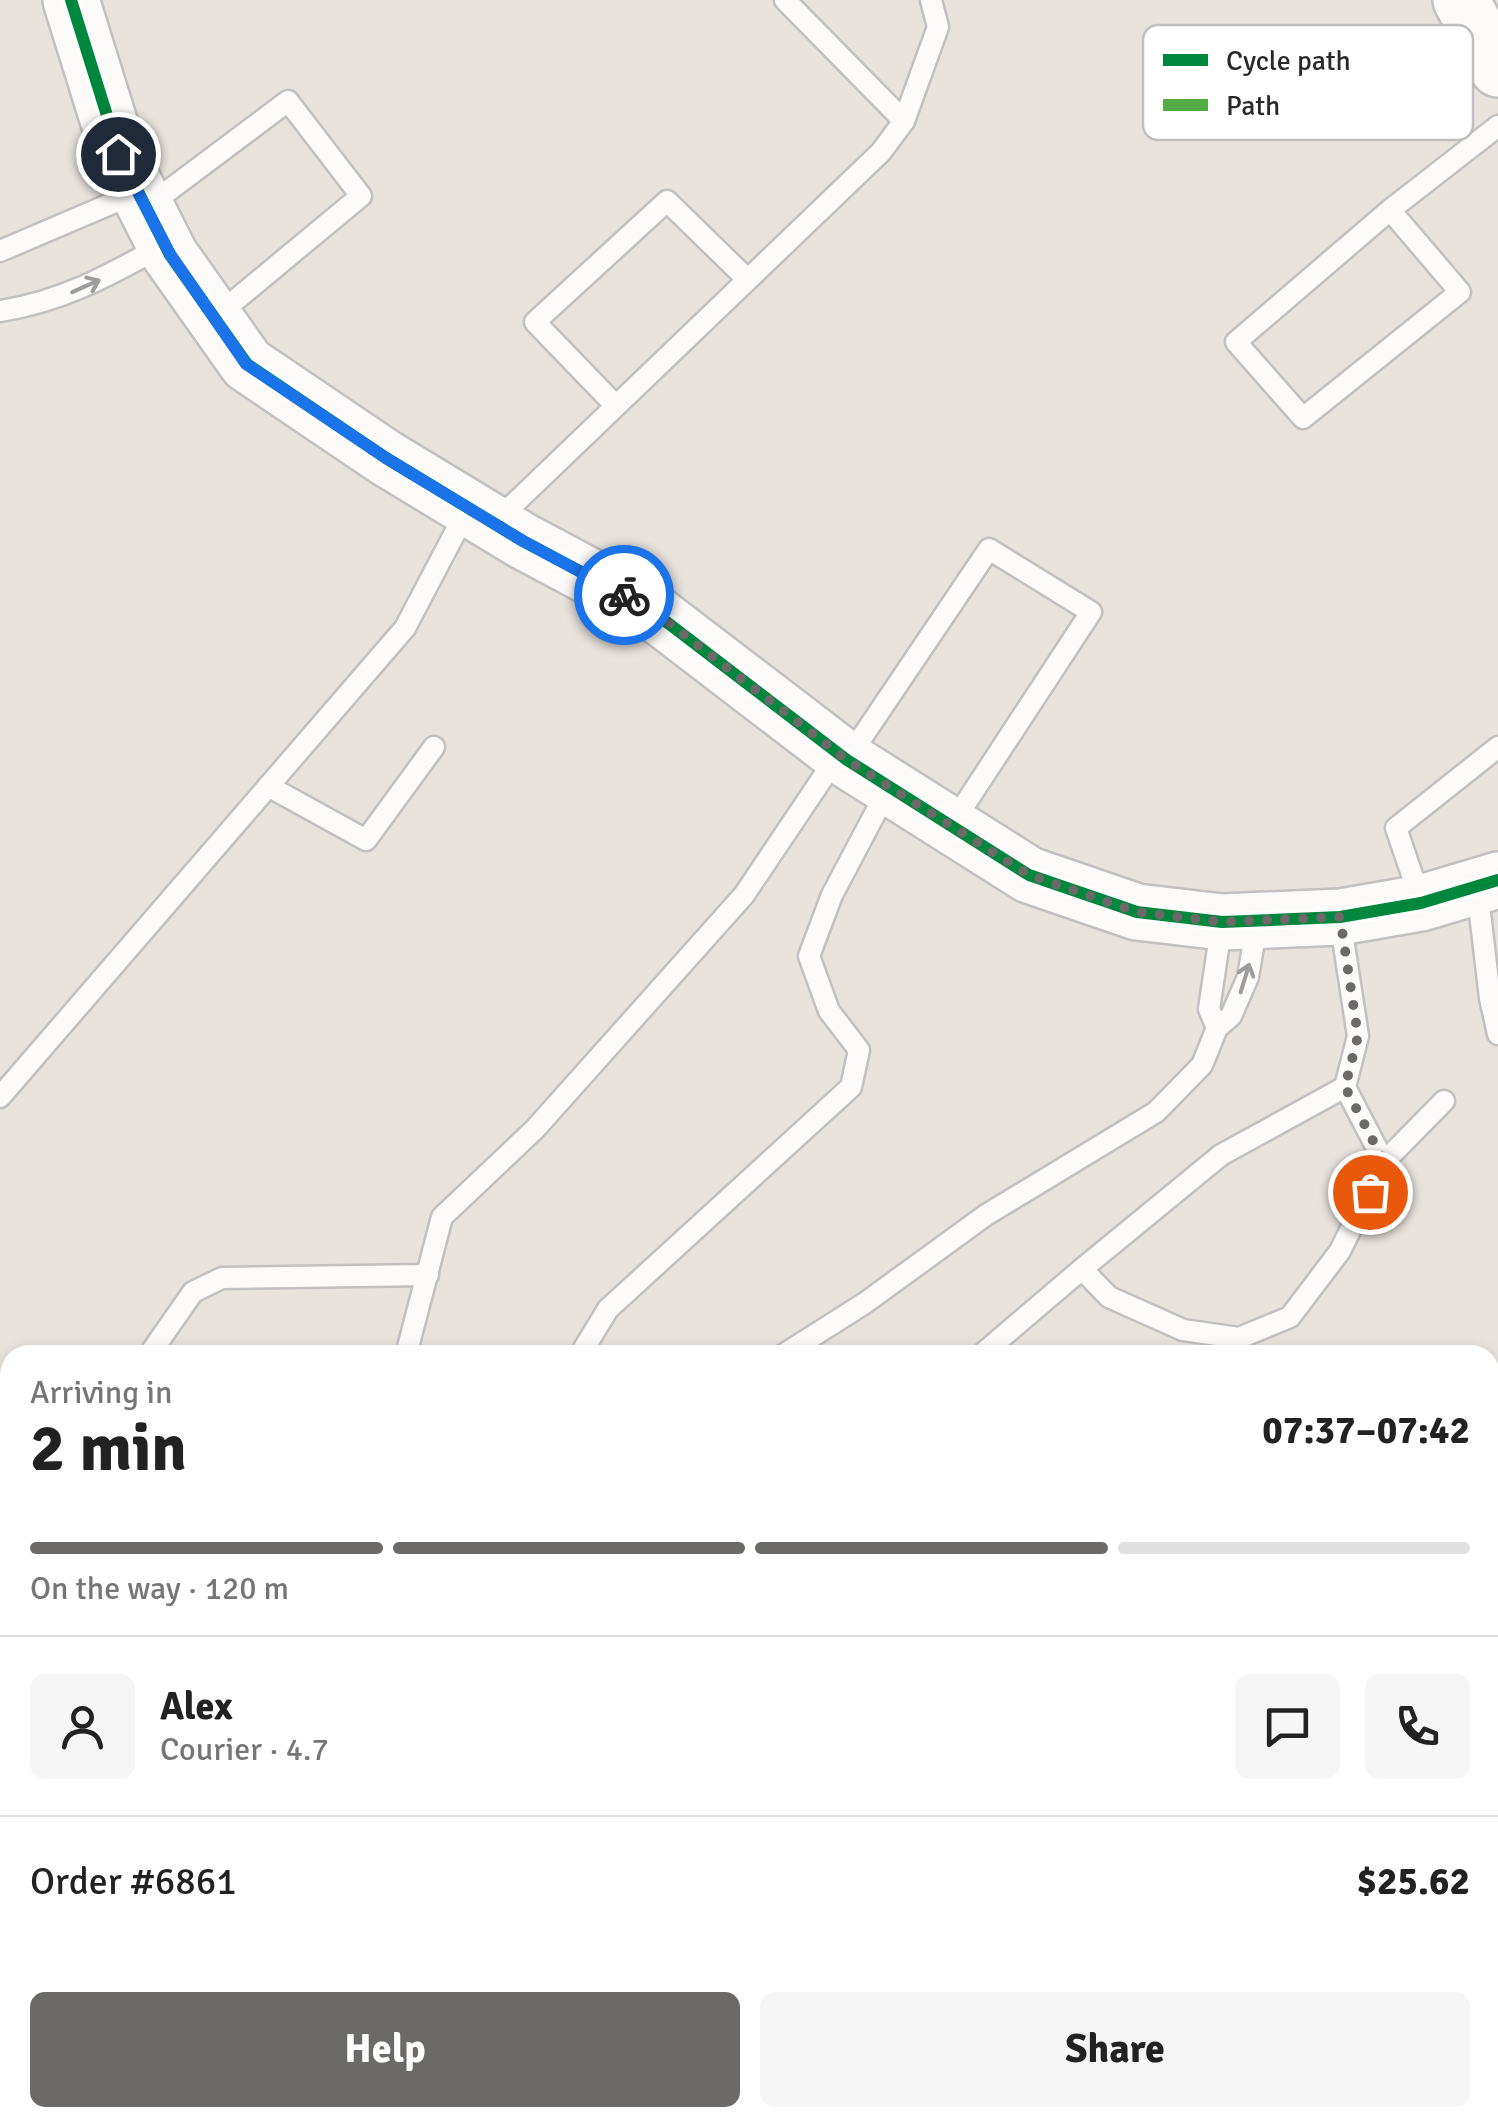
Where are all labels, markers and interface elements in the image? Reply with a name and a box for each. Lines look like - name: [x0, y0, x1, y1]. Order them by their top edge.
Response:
- legend: [1143, 25, 1473, 140]
- text: Cycle path: [1226, 44, 1351, 78]
- text: Path: [1226, 89, 1280, 123]
- pin: [76, 112, 161, 197]
- icon: home: [91, 127, 146, 182]
- one-way arrow: [70, 276, 101, 294]
- courier: [574, 545, 674, 645]
- icon: bike: [597, 568, 652, 623]
- one-way arrow: [1237, 963, 1255, 995]
- pin: [1328, 1150, 1413, 1235]
- icon: bag: [1343, 1165, 1398, 1220]
- text: Arriving in: [30, 1373, 172, 1412]
- text: 07:37–07:42: [1262, 1407, 1470, 1454]
- text: 2 min: [30, 1409, 187, 1489]
- text: On the way · 120 m: [30, 1569, 289, 1608]
- button: person: [30, 1674, 135, 1779]
- button: chat: [1235, 1674, 1340, 1779]
- button: phone: [1365, 1674, 1470, 1779]
- text: Alex: [160, 1683, 233, 1730]
- text: Courier · 4.7: [160, 1730, 329, 1769]
- text: Order #6861: [30, 1858, 237, 1905]
- text: $25.62: [1357, 1858, 1470, 1905]
- button: Help: [30, 1992, 740, 2107]
- button: Share: [760, 1992, 1470, 2107]

